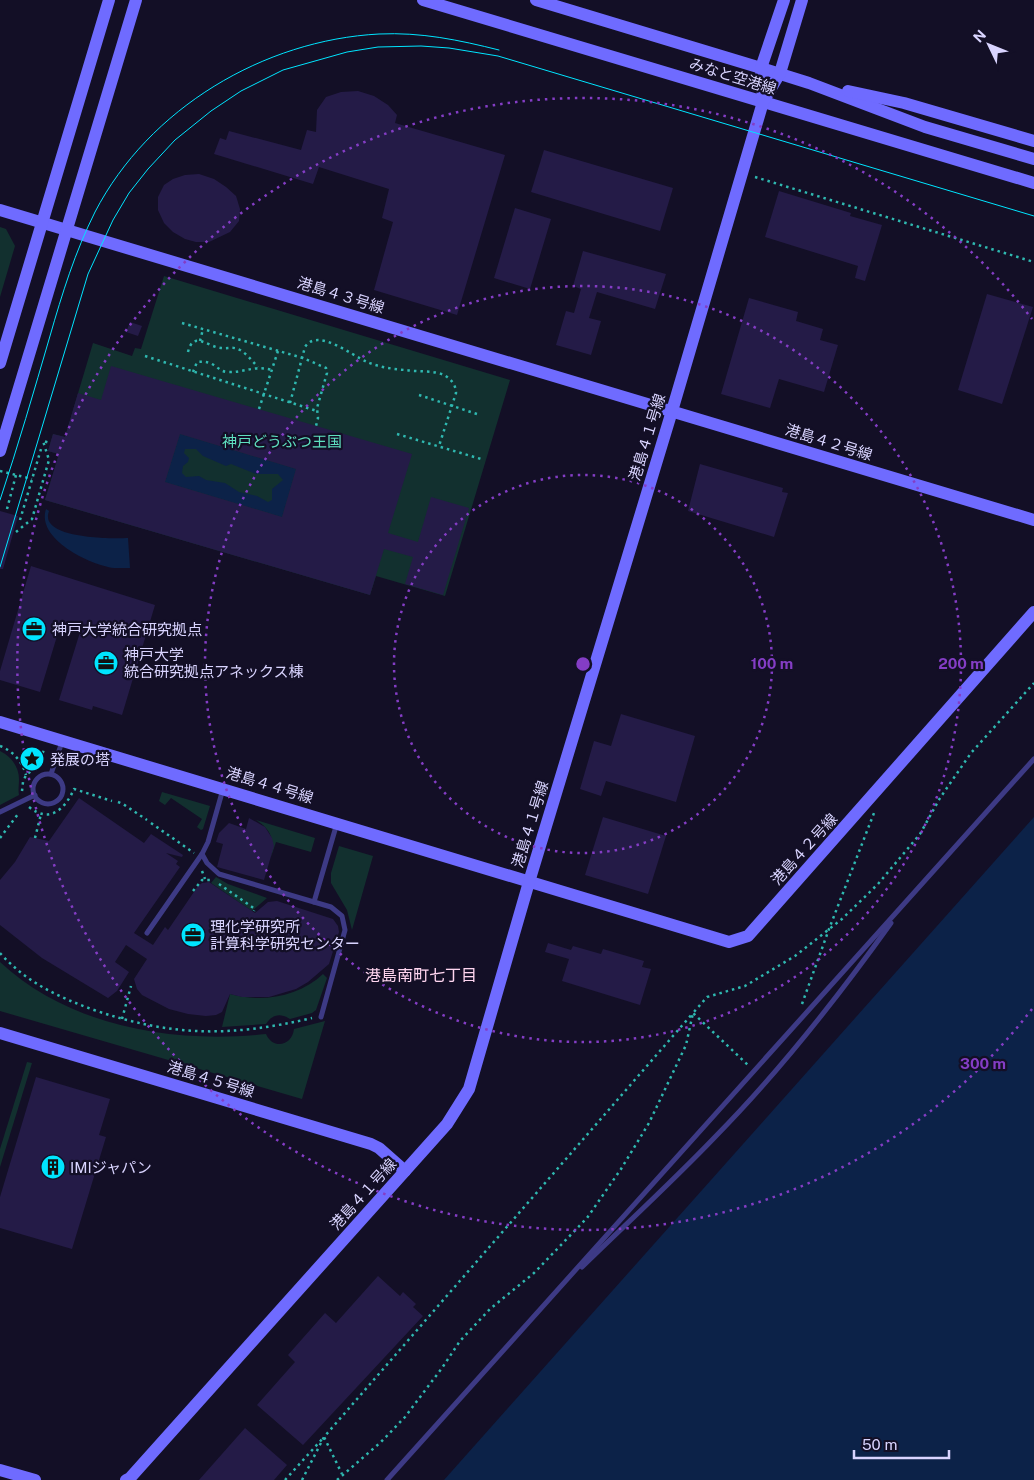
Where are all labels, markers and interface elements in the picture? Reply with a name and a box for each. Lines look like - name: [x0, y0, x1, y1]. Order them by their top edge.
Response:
- north arrow: [964, 20, 1014, 70]
- text: N: [970, 27, 989, 46]
- street label: みなと空港線: [687, 55, 779, 97]
- street label: 港島４３号線: [295, 274, 387, 316]
- street label: 港島４１号線: [626, 391, 668, 483]
- street label: 港島４２号線: [783, 421, 875, 463]
- park label: 神戸どうぶつ王国: [222, 433, 342, 450]
- office icon: 神戸大学統合研究拠点: [21, 616, 47, 642]
- place label: 神戸大学統合研究拠点: [52, 621, 202, 638]
- place label: 神戸大学 統合研究拠点アネックス棟: [124, 646, 304, 680]
- office icon: 神戸大学 統合研究拠点アネックス棟: [93, 650, 119, 676]
- centre of rings: [574, 655, 592, 673]
- text: 100 m: [751, 655, 793, 672]
- text: 200 m: [938, 655, 984, 672]
- place icon: 発展の塔: [19, 746, 45, 772]
- place label: 発展の塔: [50, 751, 110, 768]
- street label: 港島４４号線: [224, 764, 316, 806]
- street label: 港島４１号線: [509, 778, 551, 870]
- street label: 港島４２号線: [768, 810, 840, 888]
- place label: 理化学研究所 計算科学研究センター: [210, 918, 360, 952]
- office icon: 理化学研究所 計算科学研究センター: [180, 922, 206, 948]
- district label: 港島南町七丁目: [365, 966, 477, 985]
- text: 300 m: [960, 1055, 1006, 1072]
- street label: 港島４５号線: [165, 1058, 257, 1100]
- building icon: IMIジャパン: [40, 1154, 66, 1180]
- street label: 港島４１号線: [327, 1155, 399, 1233]
- place label: IMIジャパン: [70, 1159, 152, 1176]
- scale bar: [854, 1428, 949, 1460]
- text: 50 m: [862, 1436, 897, 1453]

